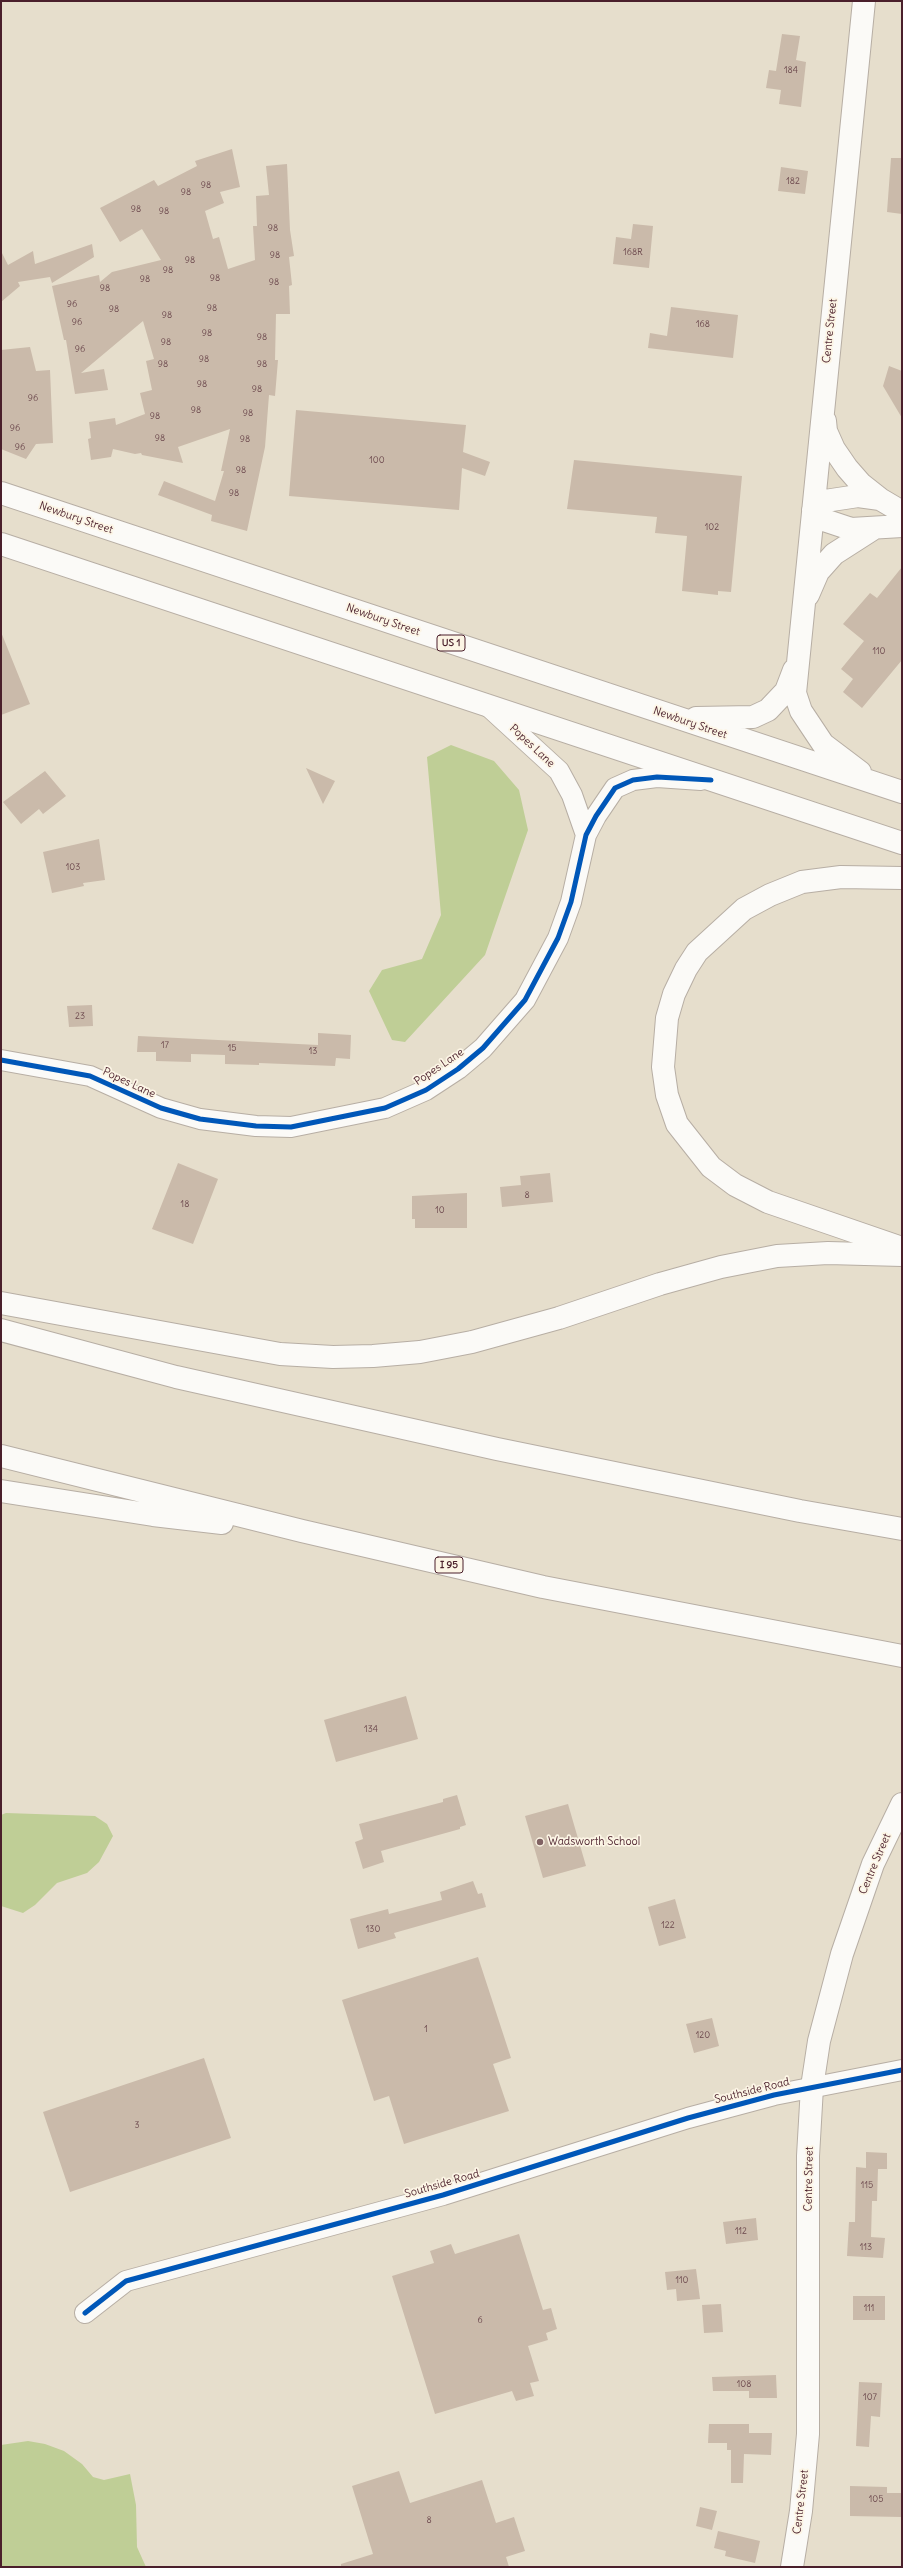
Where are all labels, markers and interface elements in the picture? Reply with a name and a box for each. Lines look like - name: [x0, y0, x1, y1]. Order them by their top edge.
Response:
- house number: 184: [784, 65, 798, 75]
- house number: 182: [786, 176, 800, 186]
- house number: 98: [201, 180, 211, 190]
- house number: 98: [181, 187, 191, 197]
- house number: 98: [131, 204, 141, 214]
- house number: 98: [159, 206, 169, 216]
- house number: 98: [268, 223, 278, 233]
- house number: 168R: [623, 247, 643, 257]
- house number: 98: [270, 250, 280, 260]
- house number: 98: [185, 255, 195, 265]
- house number: 98: [163, 265, 173, 275]
- house number: 98: [210, 273, 220, 283]
- house number: 98: [140, 274, 150, 284]
- house number: 98: [269, 277, 279, 287]
- house number: 98: [100, 283, 110, 293]
- street label: Centre Street: [820, 298, 840, 364]
- house number: 96: [67, 299, 77, 309]
- house number: 98: [207, 303, 217, 313]
- house number: 98: [109, 304, 119, 314]
- house number: 98: [162, 310, 172, 320]
- house number: 96: [72, 317, 82, 327]
- house number: 168: [696, 319, 710, 329]
- house number: 98: [202, 328, 212, 338]
- house number: 98: [257, 332, 267, 342]
- house number: 98: [161, 337, 171, 347]
- house number: 96: [75, 344, 85, 354]
- house number: 98: [199, 354, 209, 364]
- house number: 98: [158, 359, 168, 369]
- house number: 98: [257, 359, 267, 369]
- house number: 98: [197, 379, 207, 389]
- house number: 98: [252, 384, 262, 394]
- house number: 96: [28, 393, 38, 403]
- house number: 98: [191, 405, 201, 415]
- house number: 98: [243, 408, 253, 418]
- house number: 98: [150, 411, 160, 421]
- house number: 96: [10, 423, 20, 433]
- house number: 98: [155, 433, 165, 443]
- house number: 98: [240, 434, 250, 444]
- house number: 96: [15, 442, 25, 452]
- house number: 100: [369, 455, 385, 465]
- house number: 98: [236, 465, 246, 475]
- house number: 98: [229, 488, 239, 498]
- street label: Newbury Street: [37, 499, 115, 537]
- house number: 102: [705, 522, 719, 532]
- street label: Newbury Street: [344, 601, 422, 639]
- road number: US 1: [437, 635, 465, 651]
- house number: 110: [872, 646, 886, 656]
- street label: Newbury Street: [651, 704, 729, 742]
- street label: Popes Lane: [507, 722, 557, 770]
- house number: 103: [66, 862, 80, 872]
- house number: 23: [75, 1011, 85, 1021]
- house number: 17: [161, 1040, 169, 1050]
- house number: 15: [228, 1043, 236, 1053]
- house number: 13: [309, 1046, 317, 1056]
- street label: Popes Lane: [412, 1046, 466, 1088]
- street label: Popes Lane: [100, 1065, 158, 1101]
- house number: 8: [524, 1190, 530, 1200]
- house number: 18: [181, 1199, 189, 1209]
- house number: 10: [435, 1205, 445, 1215]
- road number: I 95: [435, 1557, 463, 1573]
- house number: 134: [364, 1724, 378, 1734]
- street label: Centre Street: [856, 1832, 894, 1896]
- place label: Wadsworth School: [548, 1835, 640, 1849]
- marker: Wadsworth School: [535, 1837, 545, 1847]
- house number: 122: [661, 1920, 675, 1930]
- house number: 130: [366, 1924, 380, 1934]
- house number: 1: [424, 2024, 428, 2034]
- house number: 120: [696, 2030, 710, 2040]
- street label: Southside Road: [713, 2075, 791, 2107]
- house number: 3: [134, 2120, 140, 2130]
- street label: Centre Street: [802, 2146, 816, 2212]
- street label: Southside Road: [403, 2167, 481, 2201]
- house number: 115: [861, 2180, 873, 2190]
- house number: 112: [735, 2226, 747, 2236]
- house number: 113: [860, 2242, 872, 2252]
- house number: 110: [675, 2275, 689, 2285]
- house number: 111: [864, 2303, 874, 2313]
- house number: 6: [477, 2315, 483, 2325]
- house number: 108: [737, 2379, 751, 2389]
- house number: 107: [863, 2392, 877, 2402]
- street label: Centre Street: [790, 2469, 812, 2535]
- house number: 105: [869, 2494, 883, 2504]
- house number: 8: [426, 2515, 432, 2525]

